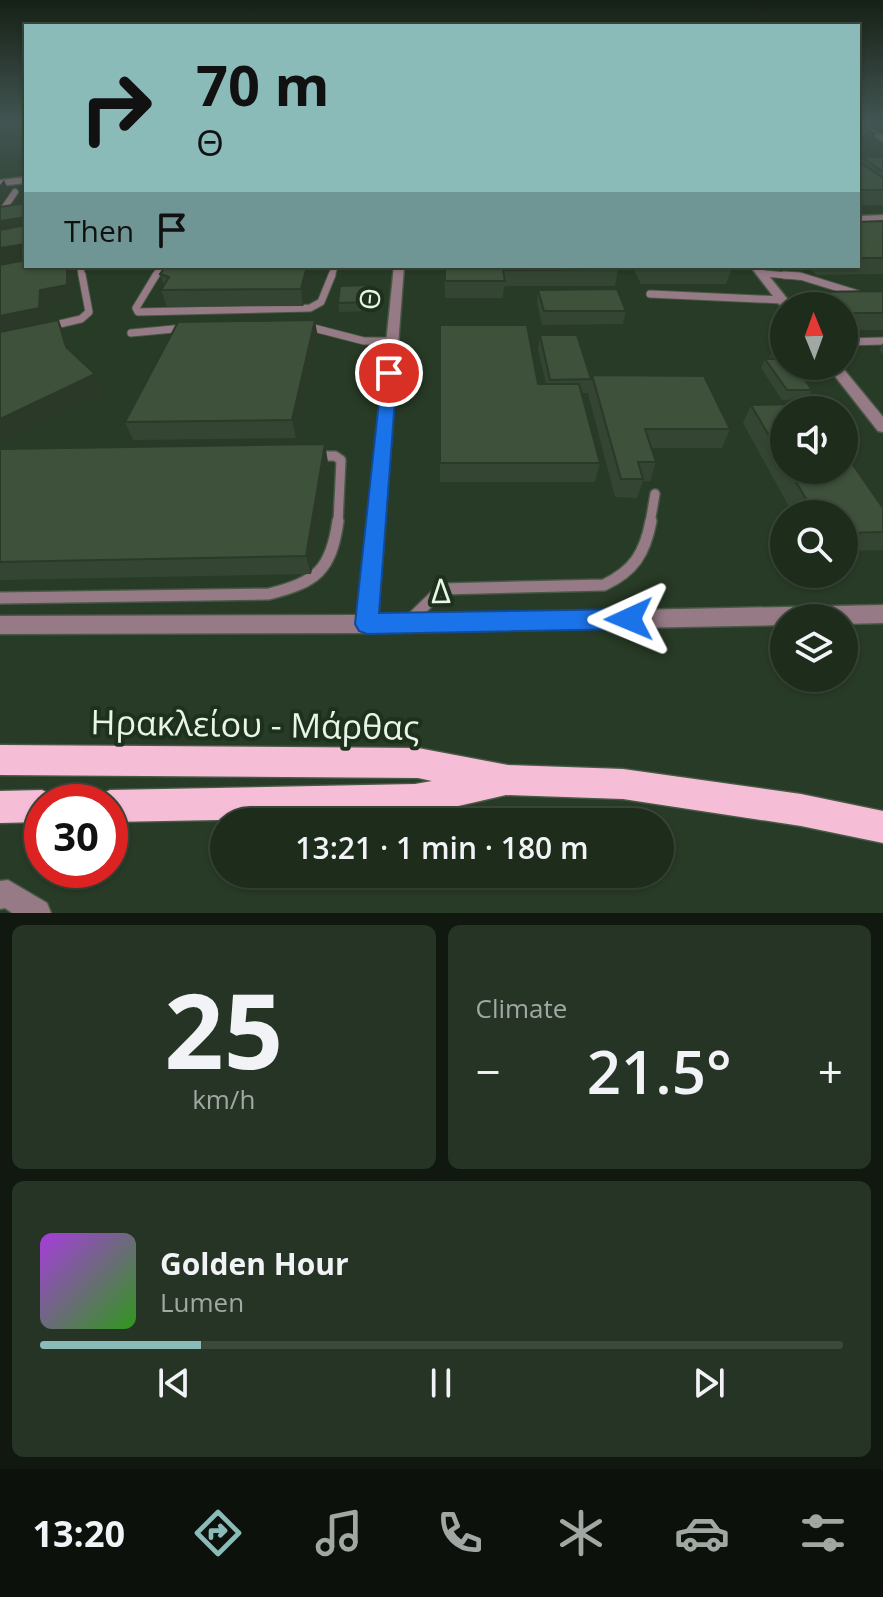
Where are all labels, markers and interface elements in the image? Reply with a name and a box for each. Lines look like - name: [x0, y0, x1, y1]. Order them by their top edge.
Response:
- text: 70 m: [196, 46, 330, 122]
- icon: right: [64, 56, 168, 160]
- text: Θ: [196, 118, 224, 167]
- icon: arrive: [150, 208, 194, 252]
- text: Then: [64, 210, 134, 251]
- street label: Θ: [349, 286, 389, 311]
- north arrow: [770, 292, 858, 380]
- map controls: [770, 292, 858, 692]
- pin: [355, 339, 423, 407]
- icon: arrive: [367, 351, 411, 395]
- button: sound: [770, 396, 858, 484]
- button: search: [770, 500, 858, 588]
- street label: Δ: [431, 567, 452, 613]
- position arrow: [587, 577, 671, 661]
- button: layers: [770, 604, 858, 692]
- street label: Ηρακλείου - Μάρθας: [90, 698, 420, 750]
- speed limit sign: 30: [24, 784, 128, 888]
- text: 13:21 · 1 min · 180 m: [295, 827, 589, 868]
- text: 25: [164, 958, 283, 1099]
- text: Climate: [476, 990, 567, 1026]
- text: 21.5°: [587, 1030, 732, 1112]
- text: −: [476, 1041, 501, 1101]
- text: +: [818, 1041, 843, 1101]
- text: km/h: [192, 1081, 255, 1117]
- text: Golden Hour: [160, 1243, 349, 1284]
- text: Lumen: [160, 1284, 244, 1320]
- icon: previous: [152, 1361, 196, 1405]
- icon: pause: [419, 1361, 463, 1405]
- icon: next: [687, 1361, 731, 1405]
- icon: directions: [190, 1505, 246, 1561]
- icon: music: [311, 1505, 367, 1561]
- icon: phone: [432, 1505, 488, 1561]
- icon: climate: [553, 1505, 609, 1561]
- icon: car: [674, 1505, 730, 1561]
- icon: filters: [795, 1505, 851, 1561]
- text: 13:20: [32, 1509, 125, 1558]

